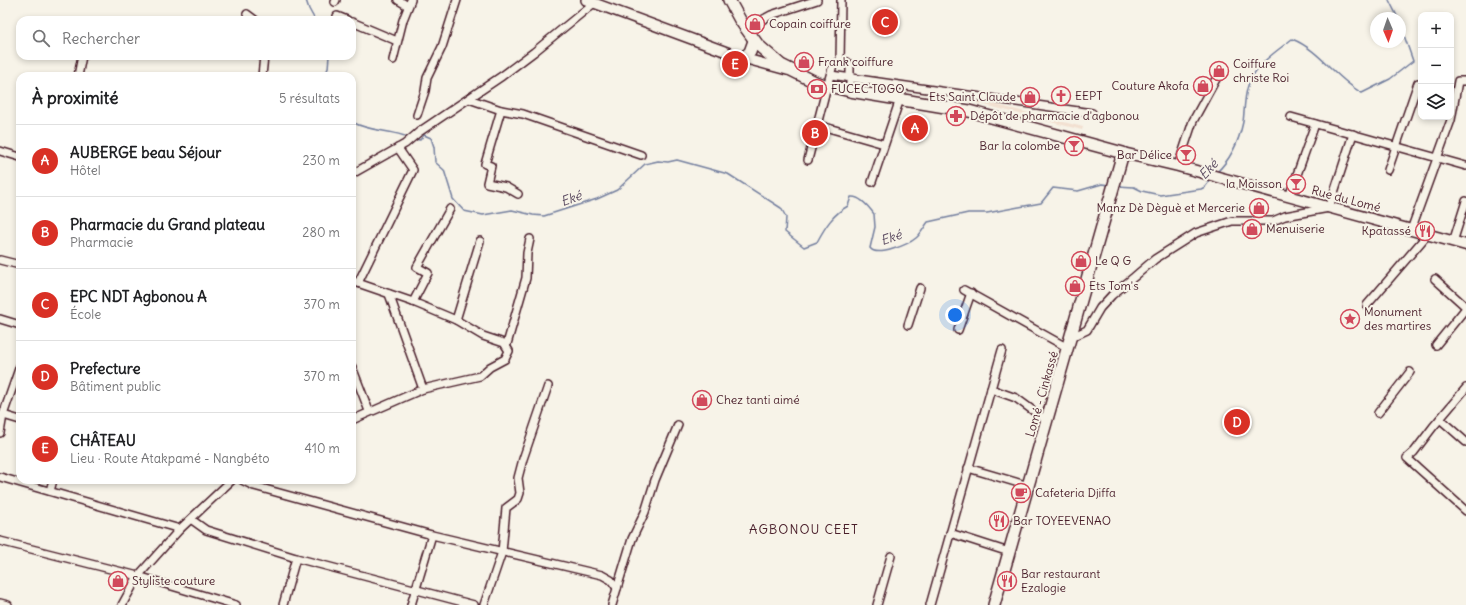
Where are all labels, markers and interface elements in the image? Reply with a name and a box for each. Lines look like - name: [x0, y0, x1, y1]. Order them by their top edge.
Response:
- pin: C: [872, 7, 898, 37]
- north arrow: [1370, 12, 1406, 48]
- map controls: [1418, 12, 1454, 120]
- button: +: [1418, 12, 1454, 48]
- shop icon: Copain coiffure: [744, 13, 766, 35]
- search box: [16, 16, 356, 60]
- place label: Copain coiffure: [769, 16, 851, 31]
- icon: search: [30, 27, 52, 49]
- text: Rechercher: [62, 29, 140, 48]
- button: −: [1418, 48, 1454, 84]
- pin: E: [722, 49, 748, 79]
- shop icon: Frank coiffure: [793, 51, 815, 73]
- place label: Frank coiffure: [818, 54, 893, 69]
- place label: Coiffure christe Roi: [1233, 56, 1289, 85]
- shop icon: Coiffure christe Roi: [1208, 60, 1230, 82]
- shop icon: Couture Akofa: [1192, 75, 1214, 97]
- bank icon: FUCEC TOGO: [806, 78, 828, 100]
- place label: Couture Akofa: [1112, 78, 1189, 93]
- place label: FUCEC TOGO: [831, 81, 905, 96]
- button: layers: [1418, 84, 1454, 120]
- church icon: EEPT: [1050, 85, 1072, 107]
- shop icon: Ets Saint Claude: [1019, 86, 1041, 108]
- text: À proximité: [32, 87, 118, 109]
- place label: EEPT: [1075, 88, 1103, 103]
- place label: Ets Saint Claude: [929, 89, 1016, 104]
- text: 5 résultats: [279, 90, 340, 107]
- pharmacy icon: Dépôt de pharmacie d'agbonou: [945, 105, 967, 127]
- place label: Dépôt de pharmacie d'agbonou: [970, 108, 1139, 123]
- pin: A: [902, 113, 928, 143]
- pin: B: [802, 118, 828, 148]
- bar icon: Bar la colombe: [1063, 135, 1085, 157]
- place label: Bar la colombe: [979, 138, 1060, 153]
- text: AUBERGE beau Séjour: [70, 143, 221, 162]
- bar icon: Bar Délice: [1175, 144, 1197, 166]
- place label: Bar Délice: [1117, 147, 1172, 162]
- text: A: [41, 152, 49, 169]
- text: 230 m: [302, 152, 340, 169]
- water label: Eké: [1195, 155, 1222, 183]
- text: Hôtel: [70, 162, 101, 179]
- bar icon: la Moisson: [1285, 173, 1307, 195]
- place label: la Moisson: [1226, 176, 1282, 191]
- street label: Rue du Lomé: [1310, 182, 1382, 215]
- water label: Eké: [558, 187, 585, 210]
- shop icon: Manz Dè Dèguè et Mercerie: [1248, 197, 1270, 219]
- place label: Manz Dè Dèguè et Mercerie: [1096, 200, 1245, 215]
- text: Pharmacie du Grand plateau: [70, 215, 265, 234]
- shop icon: Menuiserie: [1241, 218, 1263, 240]
- restaurant icon: Kpatassé: [1414, 220, 1436, 242]
- place label: Menuiserie: [1266, 221, 1325, 236]
- place label: Kpatassé: [1362, 223, 1411, 238]
- text: B: [41, 224, 49, 241]
- text: 280 m: [302, 224, 340, 241]
- water label: Eké: [878, 226, 905, 249]
- text: Pharmacie: [70, 234, 133, 251]
- shop icon: Le Q G: [1070, 250, 1092, 272]
- place label: Le Q G: [1095, 253, 1131, 268]
- shop icon: Ets Tom's: [1064, 275, 1086, 297]
- place label: Ets Tom's: [1089, 278, 1139, 293]
- text: EPC NDT Agbonou A: [70, 287, 207, 306]
- text: C: [41, 296, 49, 313]
- text: 370 m: [303, 296, 340, 313]
- place label: Monument des martires: [1364, 304, 1431, 333]
- your location: [945, 305, 965, 325]
- text: École: [70, 306, 101, 323]
- place icon: Monument des martires: [1339, 308, 1361, 330]
- street label: Lomé - Cinkassé: [1022, 349, 1061, 439]
- text: Prefecture: [70, 359, 141, 378]
- text: D: [40, 368, 50, 385]
- text: 370 m: [303, 368, 340, 385]
- text: Bâtiment public: [70, 378, 161, 395]
- shop icon: Chez tanti aimé: [691, 389, 713, 411]
- place label: Chez tanti aimé: [716, 392, 800, 407]
- pin: D: [1224, 407, 1250, 437]
- text: CHÂTEAU: [70, 431, 136, 450]
- text: E: [41, 440, 49, 457]
- text: 410 m: [304, 440, 340, 457]
- text: Lieu · Route Atakpamé - Nangbéto: [70, 450, 270, 467]
- cafe icon: Cafeteria Djiffa: [1010, 482, 1032, 504]
- place label: Cafeteria Djiffa: [1035, 485, 1116, 500]
- restaurant icon: Bar TOYEEVENAO: [988, 510, 1010, 532]
- place label: Bar TOYEEVENAO: [1013, 513, 1111, 528]
- district label: AGBONOU CEET: [749, 521, 859, 538]
- place label: Bar restaurant Ezalogie: [1021, 566, 1100, 595]
- shop icon: Styliste couture: [107, 570, 129, 592]
- restaurant icon: Bar restaurant Ezalogie: [996, 570, 1018, 592]
- place label: Styliste couture: [132, 573, 215, 588]

